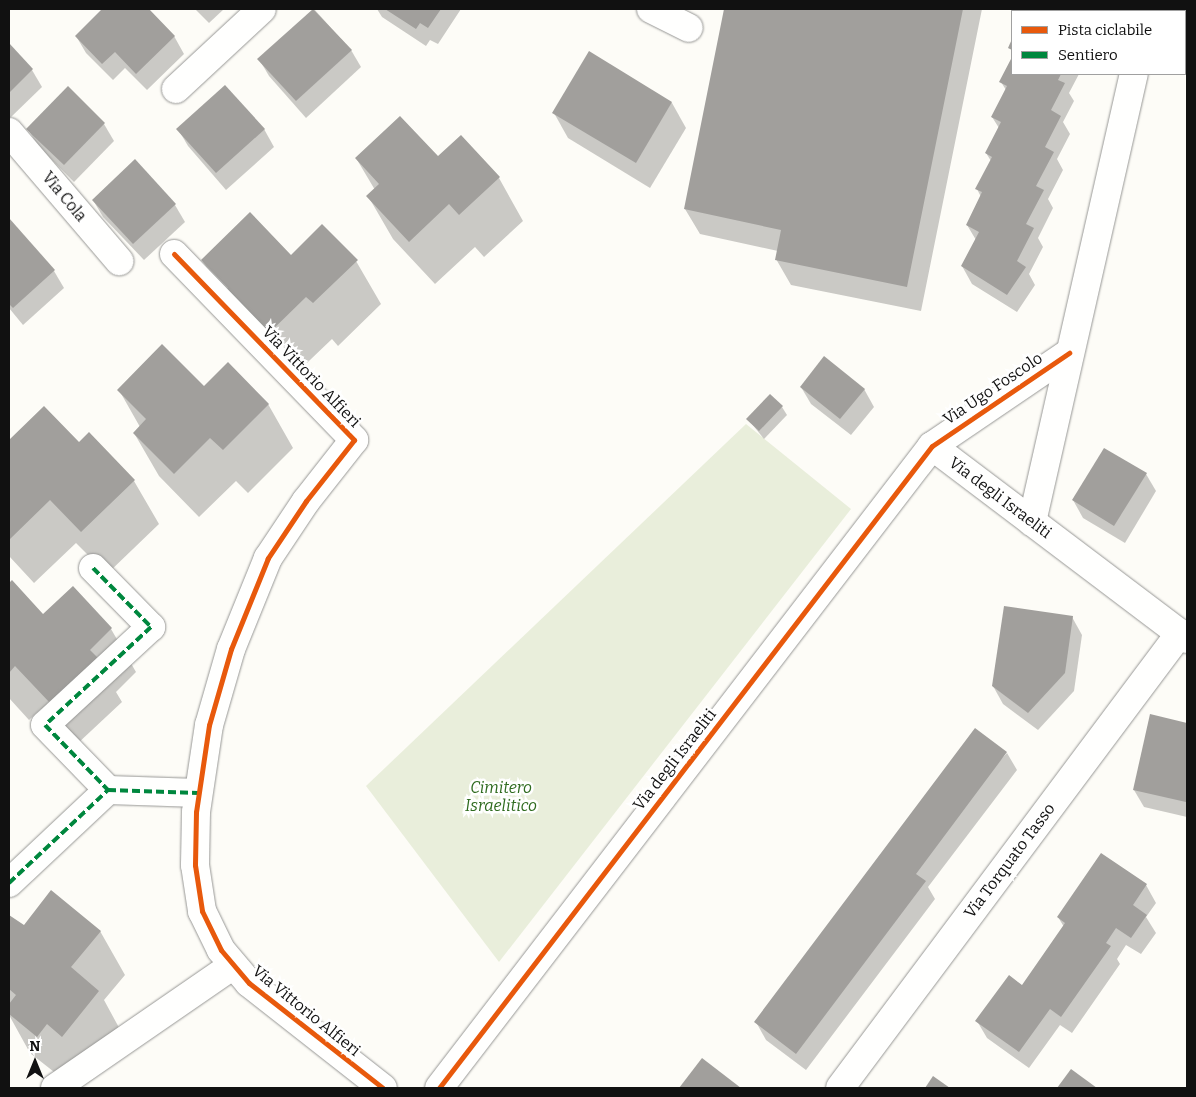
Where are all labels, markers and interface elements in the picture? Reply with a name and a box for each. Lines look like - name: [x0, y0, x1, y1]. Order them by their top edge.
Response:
- legend: [1011, 10, 1186, 75]
- text: Pista ciclabile: [1058, 21, 1152, 39]
- text: Sentiero: [1058, 46, 1118, 64]
- street label: Via Cola: [38, 168, 90, 226]
- street label: Via Vittorio Alfieri: [258, 322, 364, 432]
- street label: Via Ugo Foscolo: [940, 349, 1046, 429]
- street label: Via degli Israeliti: [945, 453, 1055, 543]
- street label: Via degli Israeliti: [629, 705, 721, 815]
- park label: Cimitero Israelitico: [465, 778, 537, 816]
- street label: Via Torquato Tasso: [961, 800, 1059, 922]
- street label: Via Vittorio Alfieri: [248, 962, 364, 1060]
- north arrow: [10, 1037, 60, 1087]
- text: N: [30, 1038, 40, 1055]

